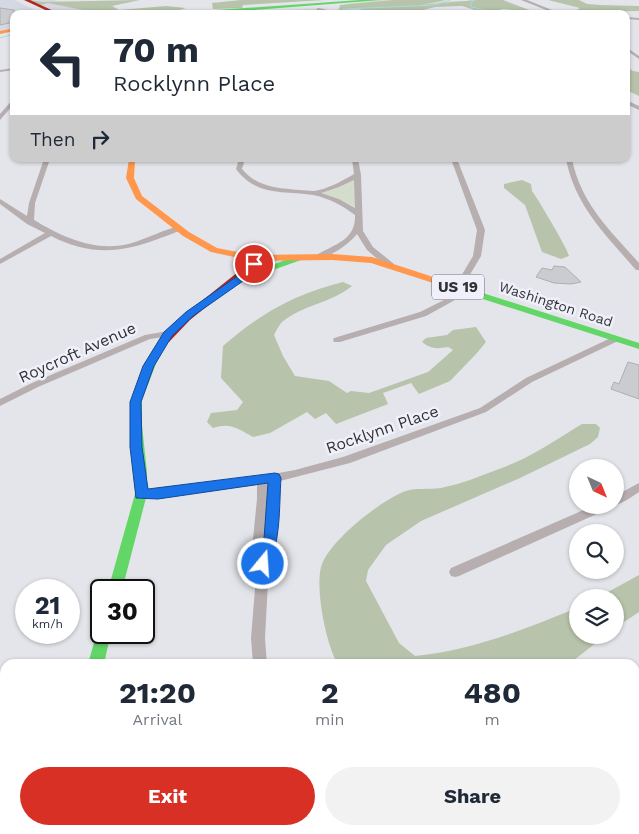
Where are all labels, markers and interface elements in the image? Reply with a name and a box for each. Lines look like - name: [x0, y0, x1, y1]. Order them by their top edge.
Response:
- text: 70 m: [113, 29, 199, 71]
- icon: left: [30, 30, 95, 95]
- text: Rocklynn Place: [113, 71, 275, 96]
- icon: right: [86, 125, 114, 153]
- text: Then: [30, 128, 76, 151]
- pin: [233, 243, 275, 285]
- icon: arrive: [240, 250, 268, 278]
- road number: US 19: [432, 274, 484, 300]
- street label: Washington Road: [497, 278, 615, 330]
- street label: Roycroft Avenue: [16, 318, 139, 387]
- street label: Rocklynn Place: [323, 401, 441, 458]
- north arrow: [569, 459, 624, 514]
- map controls: [569, 459, 624, 644]
- button: search: [569, 524, 624, 579]
- position arrow: [236, 537, 288, 589]
- speed limit sign: 30: [90, 579, 155, 644]
- button: layers: [569, 589, 624, 644]
- text: 21: [35, 591, 60, 620]
- text: km/h: [32, 617, 63, 631]
- text: 21:20: [119, 675, 196, 710]
- text: 2: [321, 675, 339, 710]
- text: 480: [463, 675, 521, 710]
- text: Arrival: [133, 710, 182, 729]
- text: min: [315, 710, 344, 729]
- text: m: [485, 710, 500, 729]
- button: Exit: [20, 767, 315, 825]
- button: Share: [325, 767, 620, 825]

